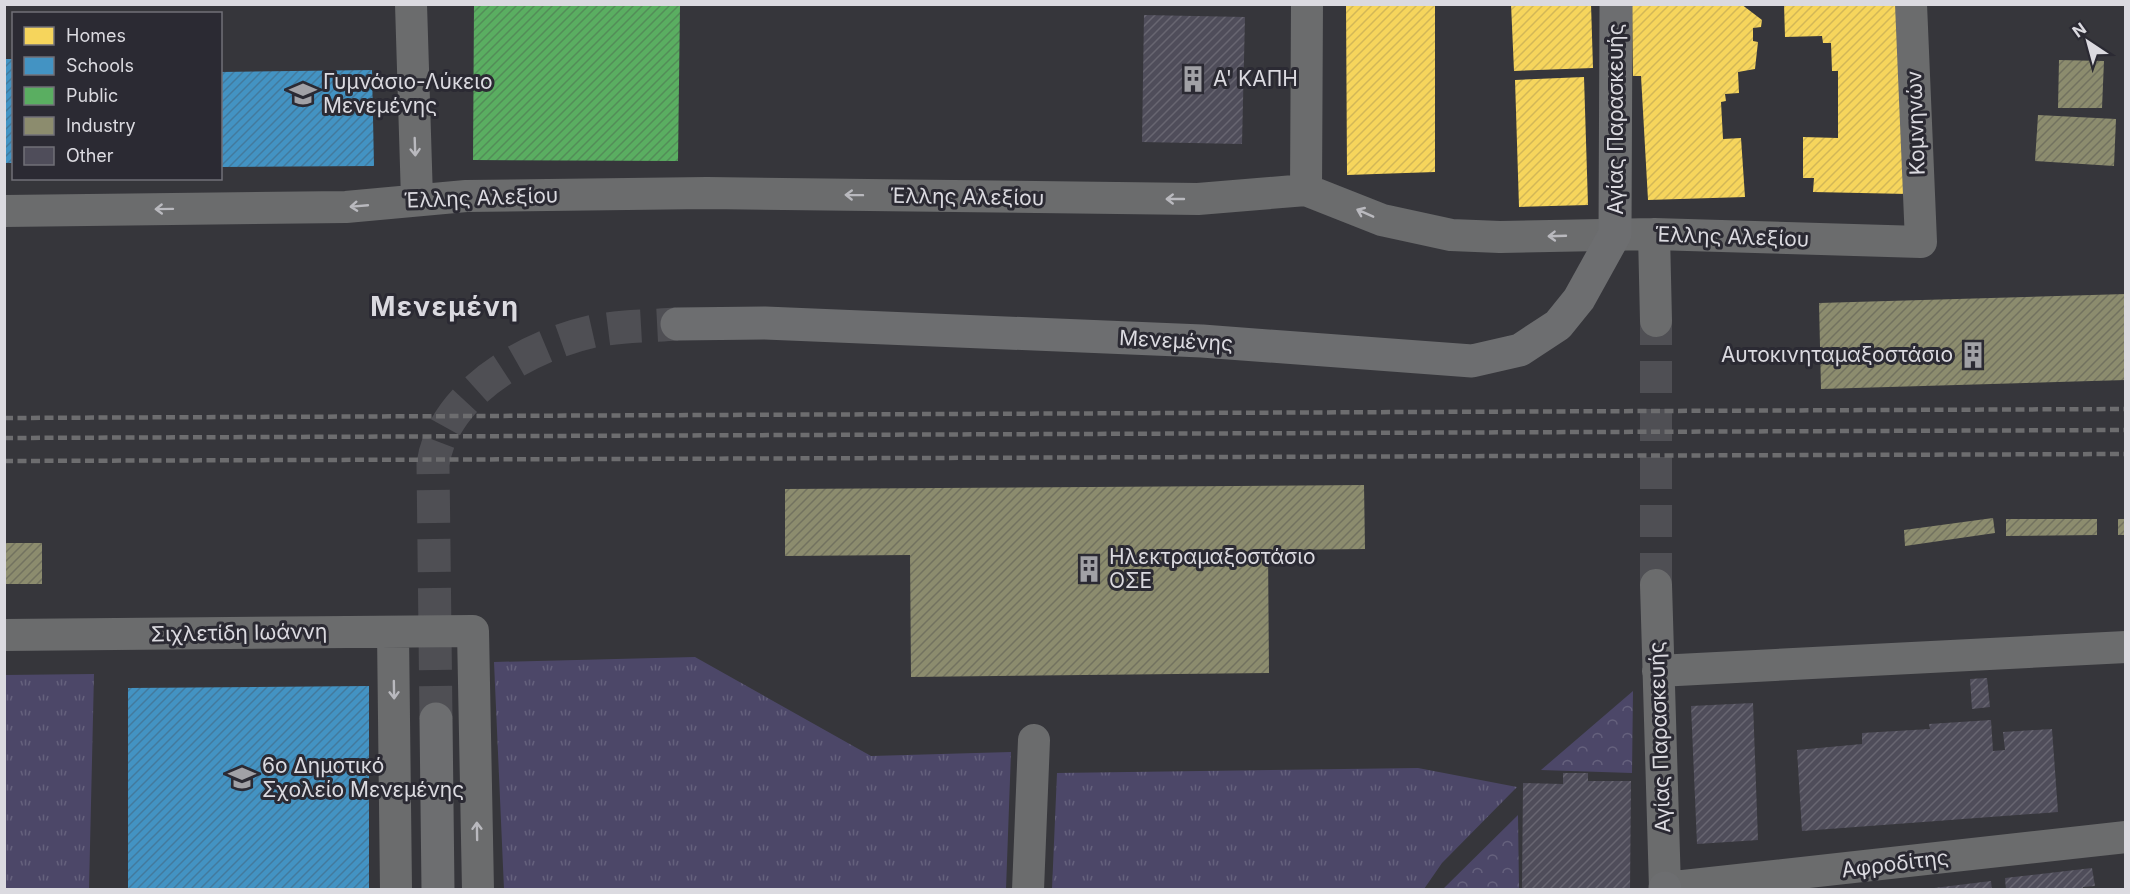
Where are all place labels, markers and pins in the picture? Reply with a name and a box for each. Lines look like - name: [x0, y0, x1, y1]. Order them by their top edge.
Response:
- building icon: Α' ΚΑΠΗ: [1178, 64, 1208, 94]
- place label: Α' ΚΑΠΗ: [1213, 66, 1298, 91]
- place label: Γυμνάσιο-Λύκειο Μενεμένης: [323, 69, 493, 118]
- school or university icon: Γυμνάσιο-Λύκειο Μενεμένης: [288, 79, 318, 109]
- building icon: Αυτοκινηταμαξοστάσιο: [1958, 340, 1988, 370]
- place label: Αυτοκινηταμαξοστάσιο: [1721, 342, 1953, 367]
- place label: Ηλεκτραμαξοστάσιο ΟΣΕ: [1109, 544, 1316, 593]
- building icon: Ηλεκτραμαξοστάσιο ΟΣΕ: [1074, 554, 1104, 584]
- place label: 6ο Δημοτικό Σχολείο Μενεμένης: [262, 753, 464, 802]
- school or university icon: 6ο Δημοτικό Σχολείο Μενεμένης: [227, 763, 257, 793]

